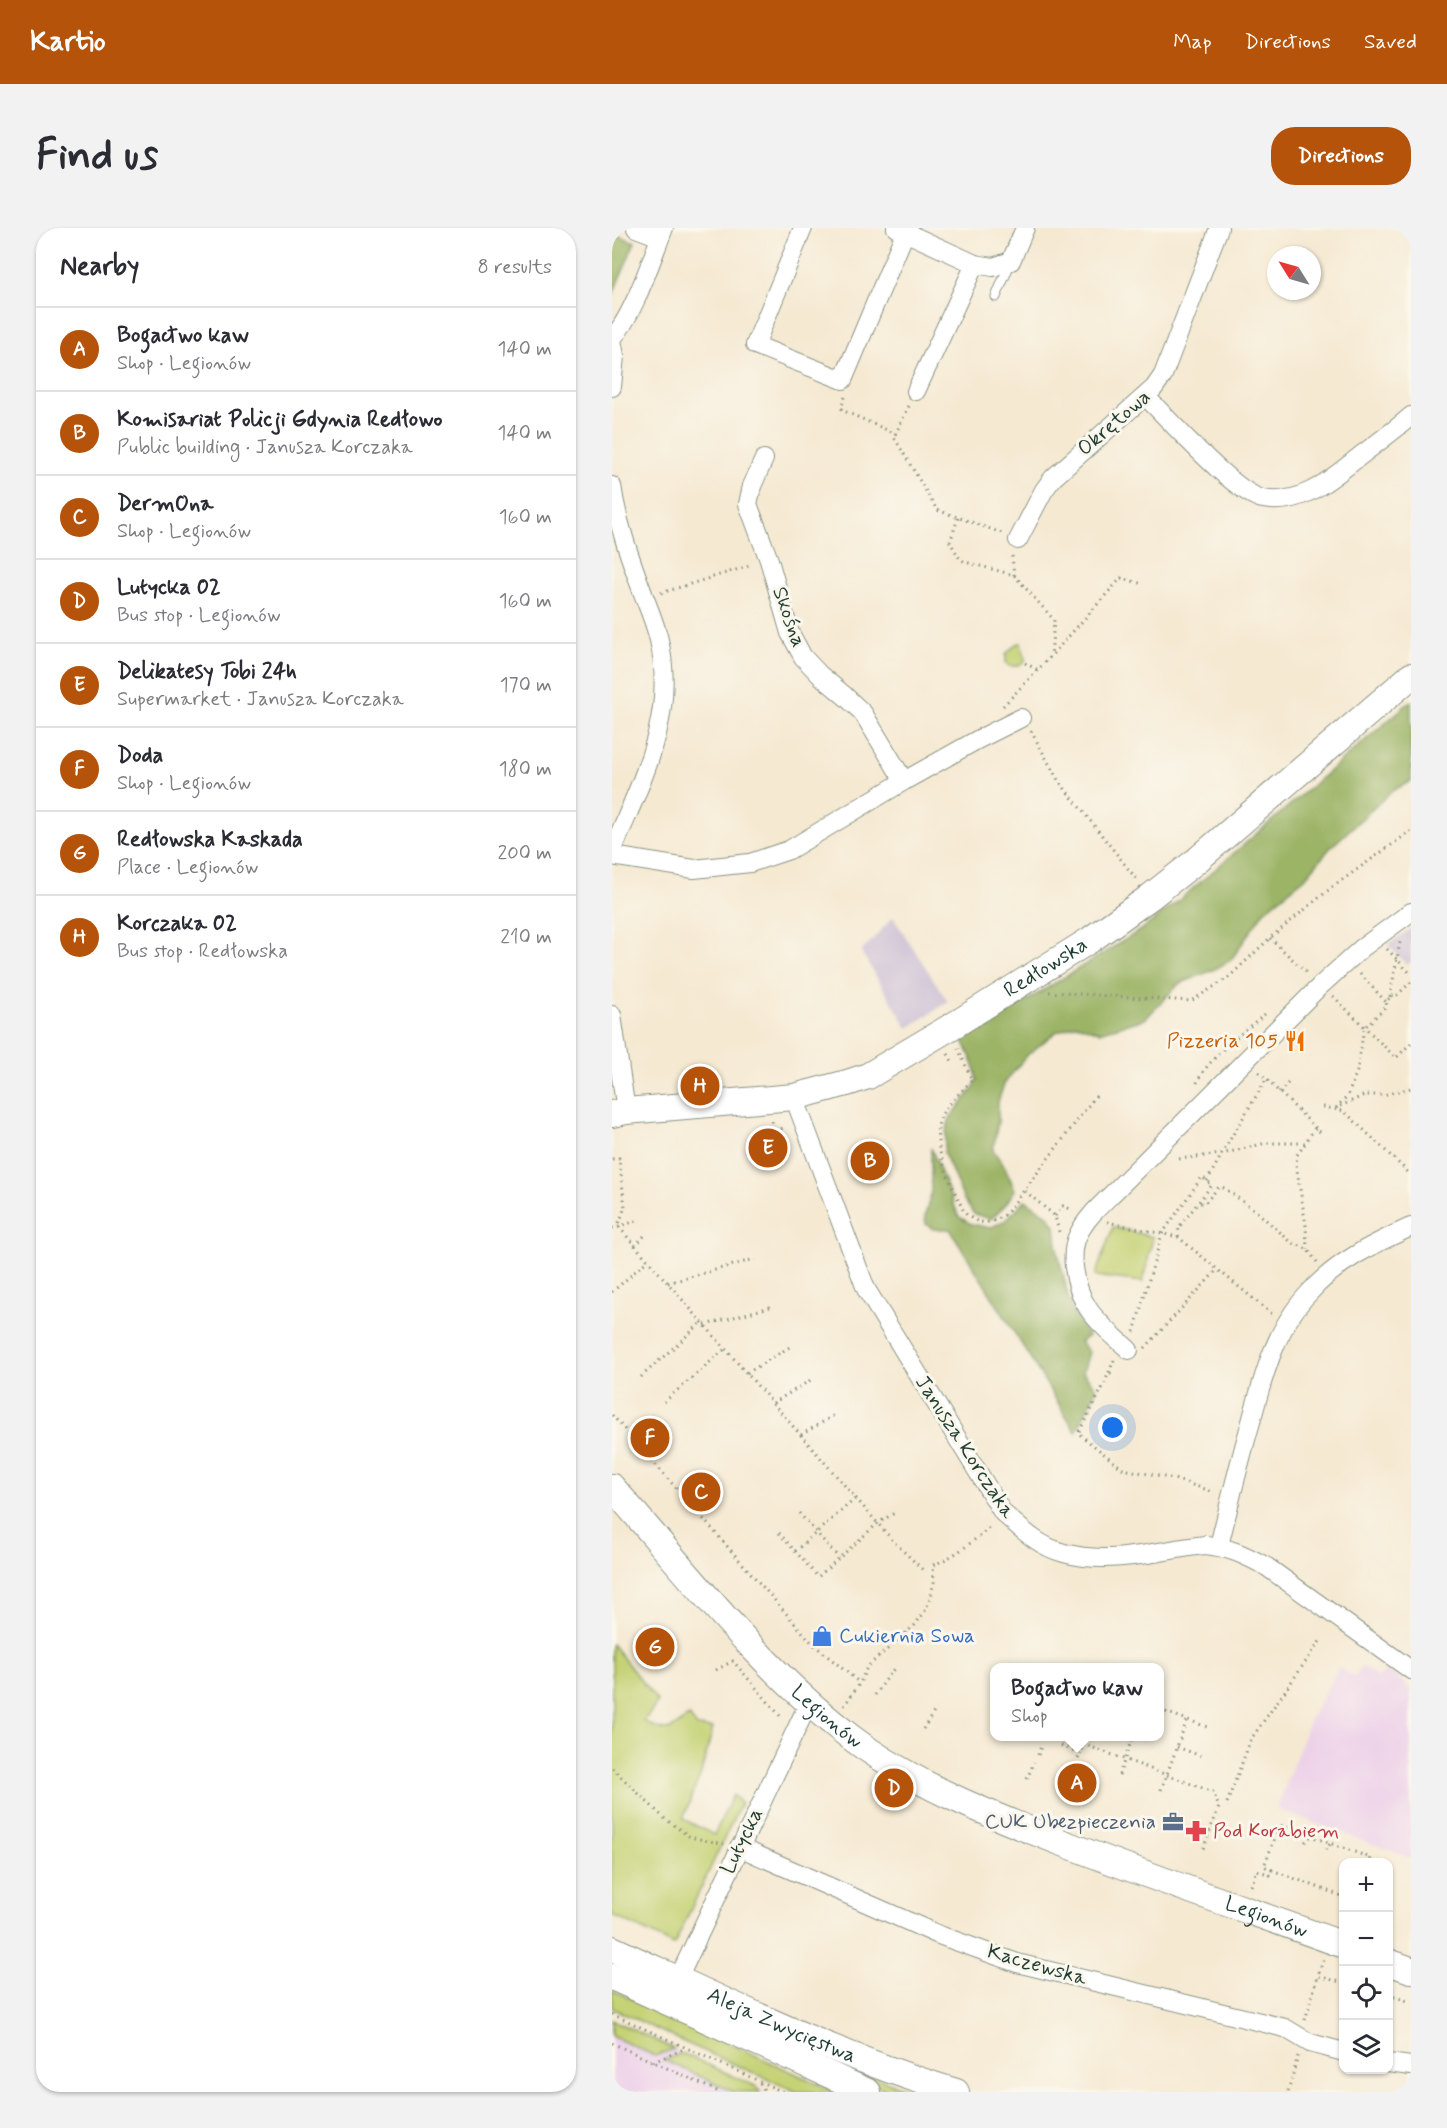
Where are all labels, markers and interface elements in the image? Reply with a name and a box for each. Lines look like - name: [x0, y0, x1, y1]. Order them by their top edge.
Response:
- text: Kartio: [30, 24, 106, 61]
- text: Map: [1173, 28, 1212, 56]
- text: Directions: [1245, 28, 1331, 56]
- text: Saved: [1364, 28, 1417, 56]
- button: Directions: [1271, 127, 1411, 185]
- text: Find us: [36, 129, 158, 184]
- north arrow: [1267, 246, 1321, 300]
- text: Nearby: [60, 250, 139, 284]
- text: 8 results: [478, 254, 552, 281]
- text: Bogactwo kaw: [117, 322, 249, 350]
- text: A: [73, 336, 86, 363]
- text: 140 m: [498, 336, 552, 363]
- text: Shop · Legionów: [117, 350, 251, 377]
- street label: Okrętowa: [1071, 383, 1157, 463]
- text: Komisariat Policji Gdynia Redłowo: [117, 406, 442, 434]
- text: B: [73, 420, 86, 447]
- text: 140 m: [498, 420, 552, 447]
- text: Public building · Janusza Korczaka: [117, 434, 413, 461]
- text: DermOna: [117, 490, 214, 518]
- text: C: [72, 504, 87, 531]
- text: 160 m: [499, 504, 552, 531]
- text: Shop · Legionów: [117, 518, 251, 545]
- text: Lutycka 02: [117, 574, 221, 602]
- street label: Skośna: [765, 583, 813, 651]
- text: D: [73, 588, 86, 615]
- text: 160 m: [499, 588, 552, 615]
- text: Bus stop · Legionów: [117, 602, 281, 629]
- text: Delikatesy Tobi 24h: [117, 658, 297, 686]
- text: E: [74, 672, 85, 699]
- text: 170 m: [500, 672, 552, 699]
- text: Supermarket · Janusza Korczaka: [117, 686, 404, 713]
- text: Doda: [117, 742, 163, 770]
- text: F: [74, 756, 85, 783]
- text: 180 m: [499, 756, 552, 783]
- text: Shop · Legionów: [117, 770, 251, 797]
- text: Redłowska Kaskada: [117, 826, 303, 854]
- text: G: [73, 840, 86, 867]
- text: 200 m: [497, 840, 552, 867]
- text: Place · Legionów: [117, 854, 258, 881]
- text: Korczaka 02: [117, 910, 237, 938]
- text: H: [73, 924, 86, 951]
- text: 210 m: [500, 924, 552, 951]
- street label: Redłowska: [999, 931, 1093, 1004]
- text: Bus stop · Redłowska: [117, 938, 288, 965]
- place label: Pizzeria 105: [1167, 1027, 1278, 1055]
- restaurant icon: Pizzeria 105: [1283, 1029, 1307, 1053]
- pin: H: [680, 1064, 719, 1108]
- pin: E: [748, 1126, 788, 1170]
- pin: B: [850, 1138, 890, 1184]
- street label: Janusza Korczaka: [908, 1370, 1022, 1524]
- your location: [1098, 1413, 1127, 1442]
- pin: F: [630, 1416, 669, 1460]
- pin: C: [682, 1470, 721, 1514]
- place label: Cukiernia Sowa: [839, 1622, 975, 1650]
- pin: G: [636, 1624, 675, 1670]
- shop icon: Cukiernia Sowa: [810, 1624, 834, 1648]
- popup: [990, 1663, 1164, 1741]
- text: Bogactwo kaw: [1011, 1675, 1143, 1703]
- street label: Legionów: [784, 1679, 868, 1755]
- text: Shop: [1011, 1703, 1048, 1730]
- pin: A: [1058, 1760, 1096, 1806]
- pin: D: [874, 1766, 914, 1810]
- street label: Lutycka: [714, 1803, 770, 1879]
- place label: CUK Ubezpieczenia: [985, 1808, 1156, 1836]
- office icon: CUK Ubezpieczenia: [1161, 1810, 1185, 1834]
- place label: Pod Korabiem: [1213, 1817, 1339, 1845]
- pharmacy icon: Pod Korabiem: [1184, 1819, 1208, 1843]
- map controls: [1339, 1858, 1393, 2074]
- button: +: [1339, 1858, 1393, 1912]
- street label: Legionów: [1221, 1890, 1312, 1945]
- button: −: [1339, 1912, 1393, 1966]
- street label: Kaczewska: [984, 1937, 1090, 1993]
- button: locate: [1339, 1966, 1393, 2020]
- street label: Aleja Zwycięstwa: [703, 1981, 860, 2070]
- button: layers: [1339, 2020, 1393, 2074]

